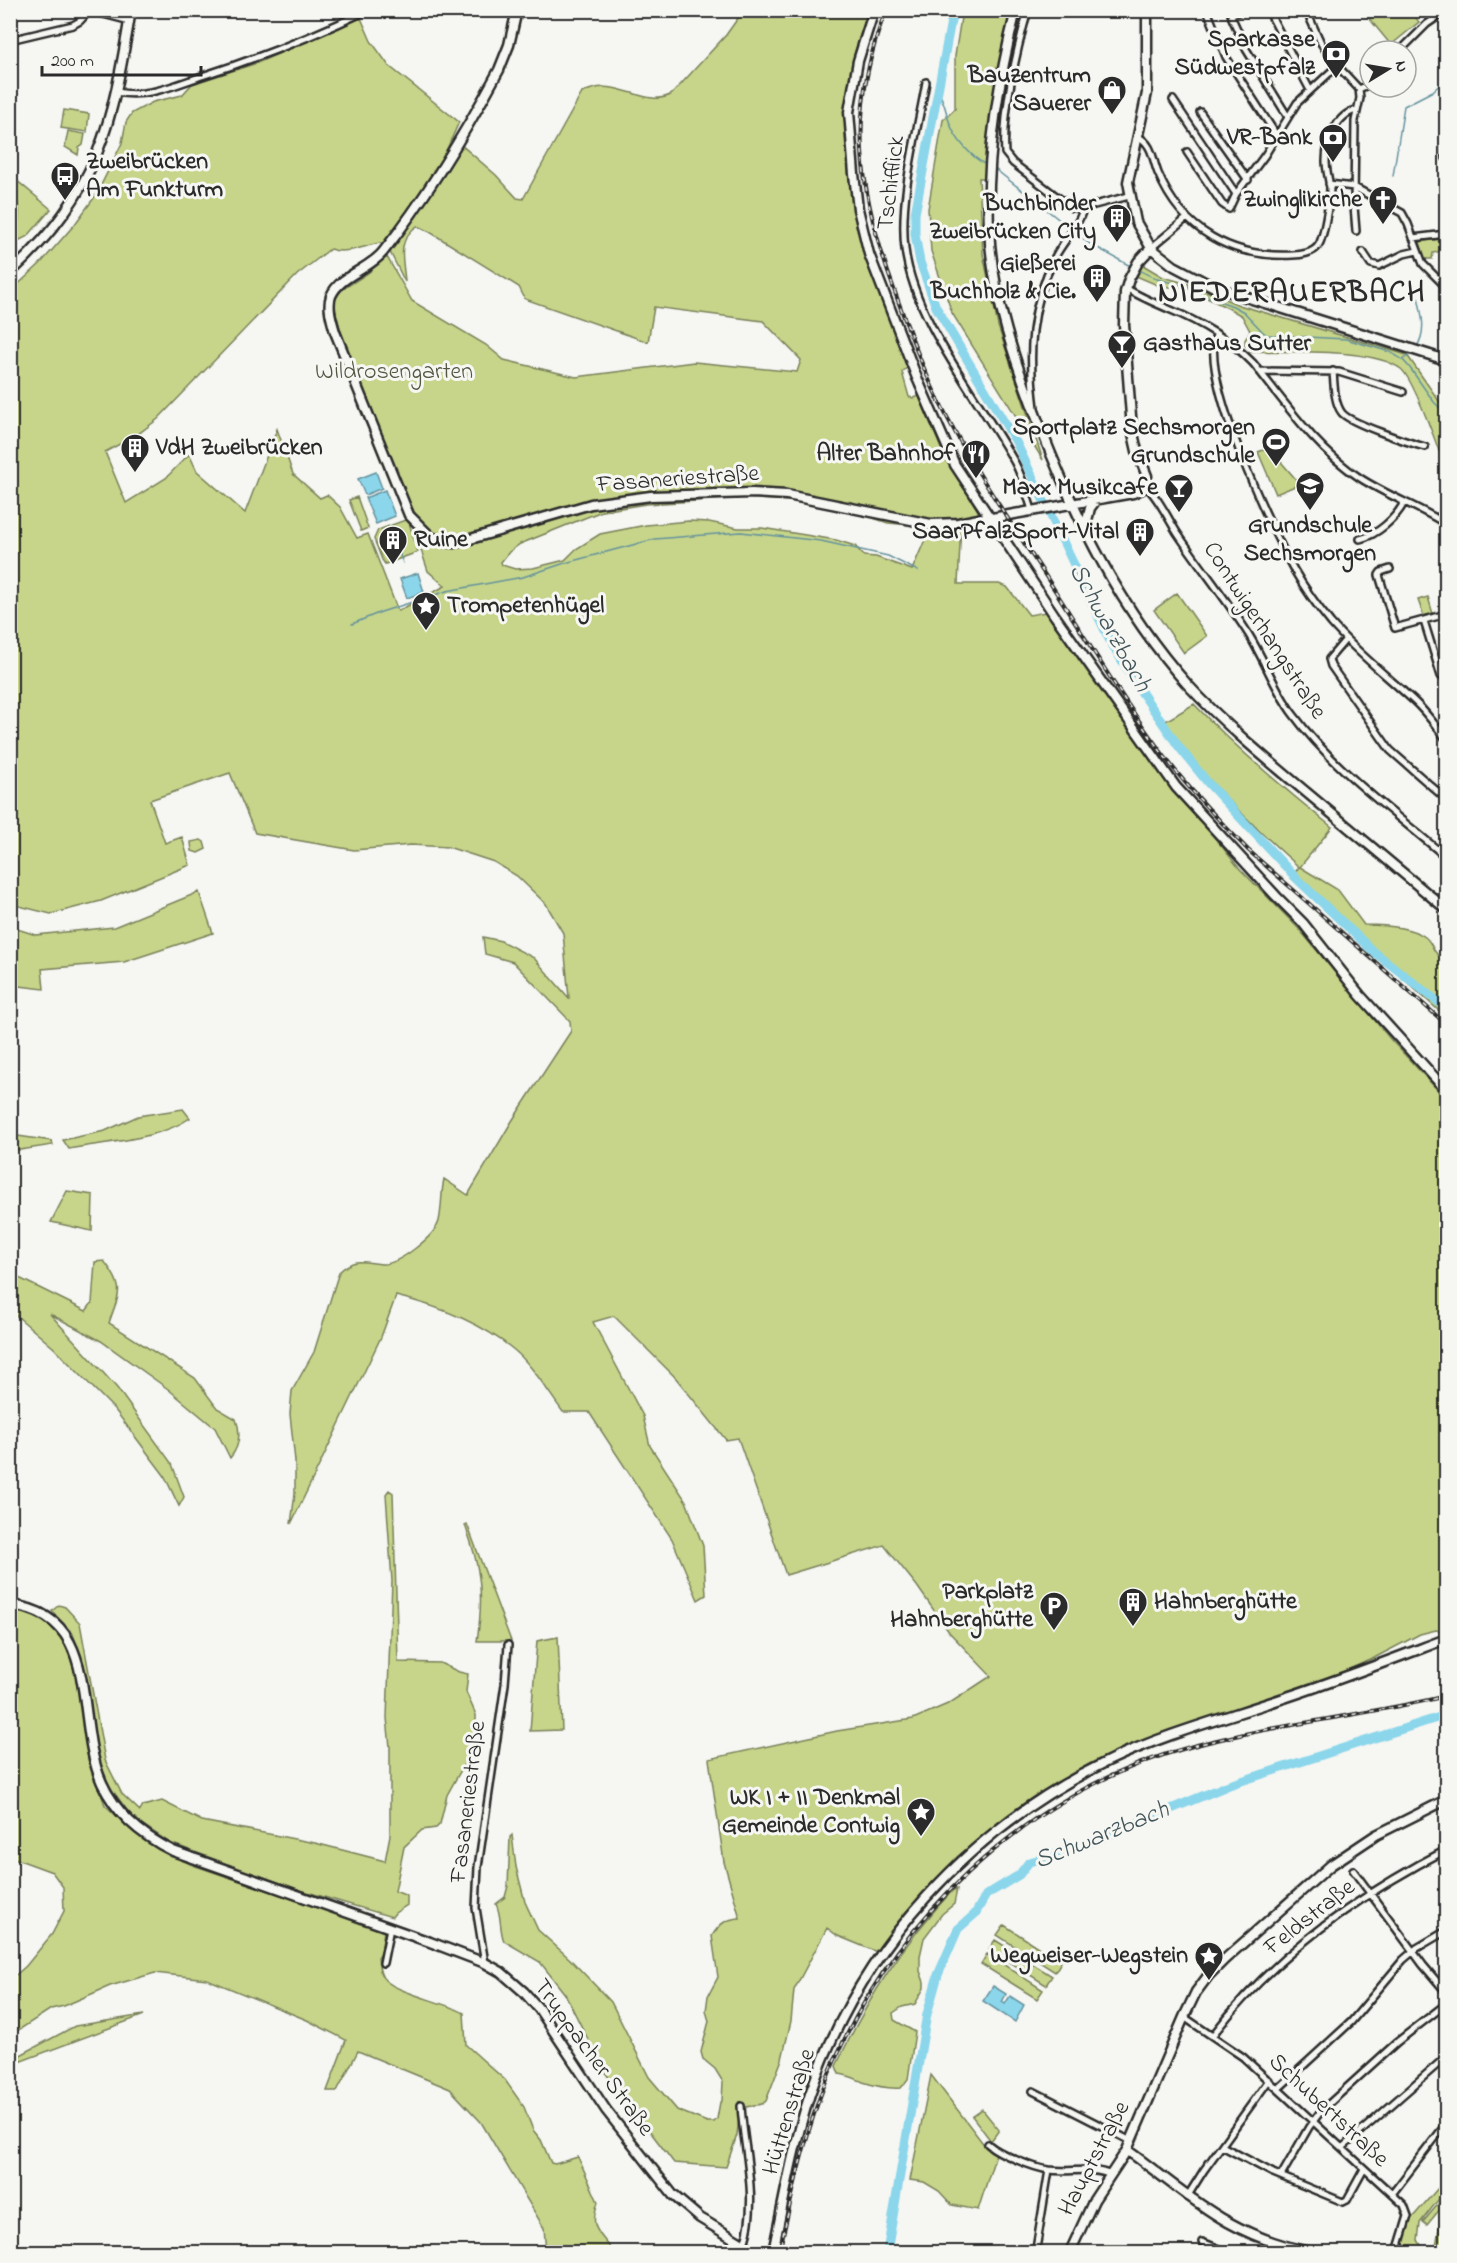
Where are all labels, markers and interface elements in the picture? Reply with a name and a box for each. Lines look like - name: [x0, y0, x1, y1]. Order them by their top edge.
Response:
- place label: Sparkasse Südwestpfalz: [1174, 23, 1316, 86]
- bank icon: Sparkasse Südwestpfalz: [1320, 38, 1352, 80]
- scale bar: [42, 39, 201, 77]
- north arrow: [1358, 39, 1418, 99]
- text: 200 m: [51, 49, 94, 75]
- place label: Bauzentrum Sauerer: [967, 59, 1092, 122]
- text: N: [1388, 59, 1414, 74]
- shop icon: Bauzentrum Sauerer: [1096, 74, 1128, 116]
- place label: VR-Bank: [1226, 121, 1312, 156]
- bank icon: VR-Bank: [1317, 122, 1349, 164]
- street label: Tschifflick: [869, 133, 915, 232]
- place label: Zweibrücken Am Funkturm: [86, 145, 223, 208]
- bus stop icon: Zweibrücken Am Funkturm: [49, 160, 81, 202]
- place label: Zwinglikirche: [1243, 183, 1363, 219]
- church icon: Zwinglikirche: [1367, 184, 1399, 226]
- place label: Buchbinder Zweibrücken City: [929, 187, 1097, 251]
- building icon: Buchbinder Zweibrücken City: [1101, 202, 1133, 244]
- place label: Gießerei Buchholz & Cie.: [930, 247, 1076, 310]
- building icon: Gießerei Buchholz & Cie.: [1081, 262, 1113, 304]
- district label: NIEDERAUERBACH: [1158, 272, 1426, 316]
- place label: Gasthaus Sutter: [1143, 327, 1311, 362]
- bar icon: Gasthaus Sutter: [1106, 328, 1138, 370]
- park label: Wildrosengarten: [315, 355, 473, 390]
- place label: Sportplatz Sechsmorgen Grundschule: [1013, 411, 1256, 474]
- sports icon: Sportplatz Sechsmorgen Grundschule: [1260, 426, 1292, 468]
- place label: VdH Zweibrücken: [155, 431, 323, 466]
- building icon: VdH Zweibrücken: [119, 432, 151, 474]
- place label: Alter Bahnhof: [817, 437, 956, 472]
- restaurant icon: Alter Bahnhof: [960, 438, 992, 480]
- street label: Fasaneriestraße: [595, 457, 761, 503]
- school or university icon: Grundschule Sechsmorgen: [1294, 470, 1326, 512]
- place label: Maxx Musikcafe: [1002, 471, 1159, 506]
- bar icon: Maxx Musikcafe: [1163, 472, 1195, 514]
- place label: Grundschule Sechsmorgen: [1244, 509, 1376, 573]
- place label: SaarPfalzSport-Vital: [912, 515, 1119, 550]
- building icon: SaarPfalzSport-Vital: [1124, 516, 1156, 558]
- place label: Ruine: [414, 523, 469, 558]
- building icon: Ruine: [377, 524, 409, 566]
- street label: Contwigerhangstraße: [1193, 535, 1335, 727]
- water label: Schwarzbach: [1058, 557, 1160, 700]
- place label: Trompetenhügel: [447, 589, 604, 625]
- place icon: Trompetenhügel: [410, 590, 442, 632]
- place label: Parkplatz Hahnberghütte: [890, 1575, 1034, 1639]
- place label: Hahnberghütte: [1154, 1585, 1298, 1621]
- building icon: Hahnberghütte: [1117, 1586, 1149, 1628]
- parking icon: Parkplatz Hahnberghütte: [1038, 1590, 1070, 1632]
- street label: Fasaneriestraße: [442, 1719, 496, 1886]
- place label: WK I + II Denkmal Gemeinde Contwig: [722, 1781, 900, 1845]
- water label: Schwarzbach: [1029, 1791, 1176, 1880]
- place icon: WK I + II Denkmal Gemeinde Contwig: [905, 1796, 937, 1838]
- street label: Feldstraße: [1256, 1871, 1363, 1966]
- place label: Wegweiser-Wegstein: [990, 1939, 1188, 1975]
- place icon: Wegweiser-Wegstein: [1193, 1940, 1225, 1982]
- street label: Truppacher Straße: [524, 1972, 662, 2144]
- street label: Hüttenstraße: [754, 2044, 826, 2179]
- street label: Schubertstraße: [1260, 2046, 1396, 2176]
- street label: Hauptstraße: [1050, 2095, 1140, 2223]

